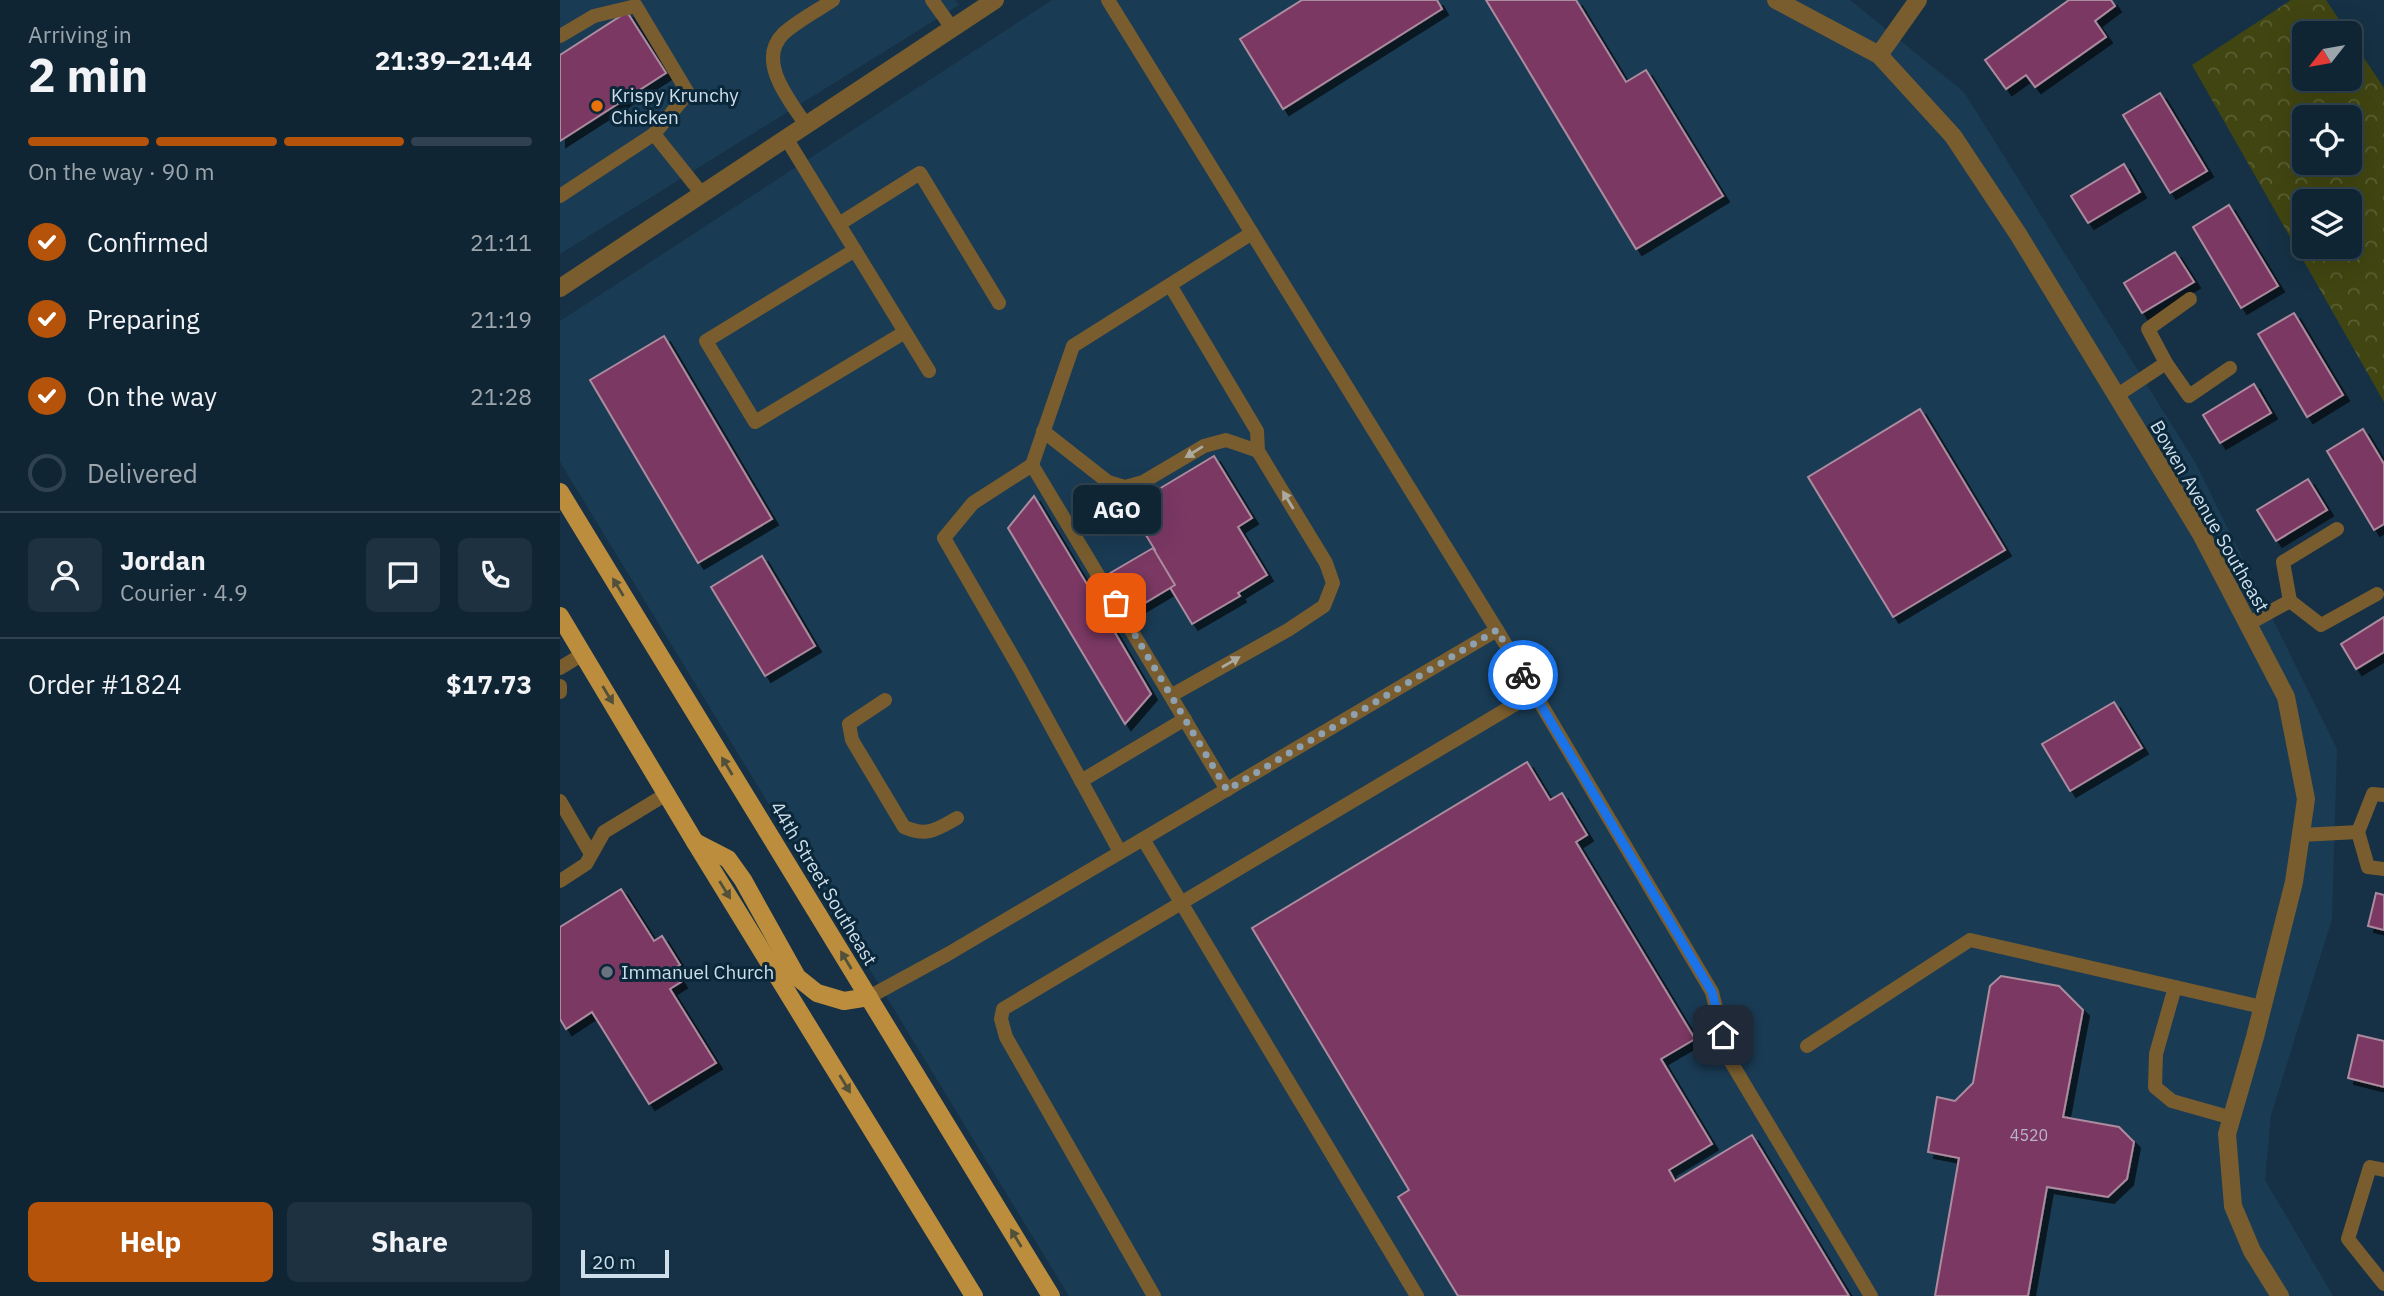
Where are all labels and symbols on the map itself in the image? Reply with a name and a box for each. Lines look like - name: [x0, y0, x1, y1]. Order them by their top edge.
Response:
- north arrow: [2292, 21, 2362, 91]
- place label: Krispy Krunchy Chicken: [611, 83, 739, 129]
- marker: Krispy Krunchy Chicken: [589, 98, 605, 114]
- street label: Bowen Avenue Southeast: [2145, 416, 2275, 616]
- one-way arrow: [1185, 446, 1204, 459]
- callout: AGO: [1072, 484, 1160, 533]
- one-way arrow: [1282, 491, 1294, 510]
- pin: [1086, 573, 1146, 633]
- one-way arrow: [611, 577, 624, 596]
- courier: [1488, 640, 1558, 710]
- one-way arrow: [1222, 656, 1241, 668]
- one-way arrow: [602, 686, 615, 705]
- one-way arrow: [721, 756, 734, 776]
- street label: 44th Street Southeast: [765, 796, 883, 970]
- one-way arrow: [719, 881, 732, 900]
- one-way arrow: [840, 950, 853, 970]
- place label: Immanuel Church: [621, 960, 774, 984]
- marker: Immanuel Church: [599, 964, 615, 980]
- pin: [1693, 1005, 1753, 1065]
- one-way arrow: [838, 1074, 851, 1094]
- house number: 4520: [2010, 1125, 2048, 1145]
- one-way arrow: [1009, 1228, 1022, 1247]
- scale bar: [581, 1247, 668, 1279]

